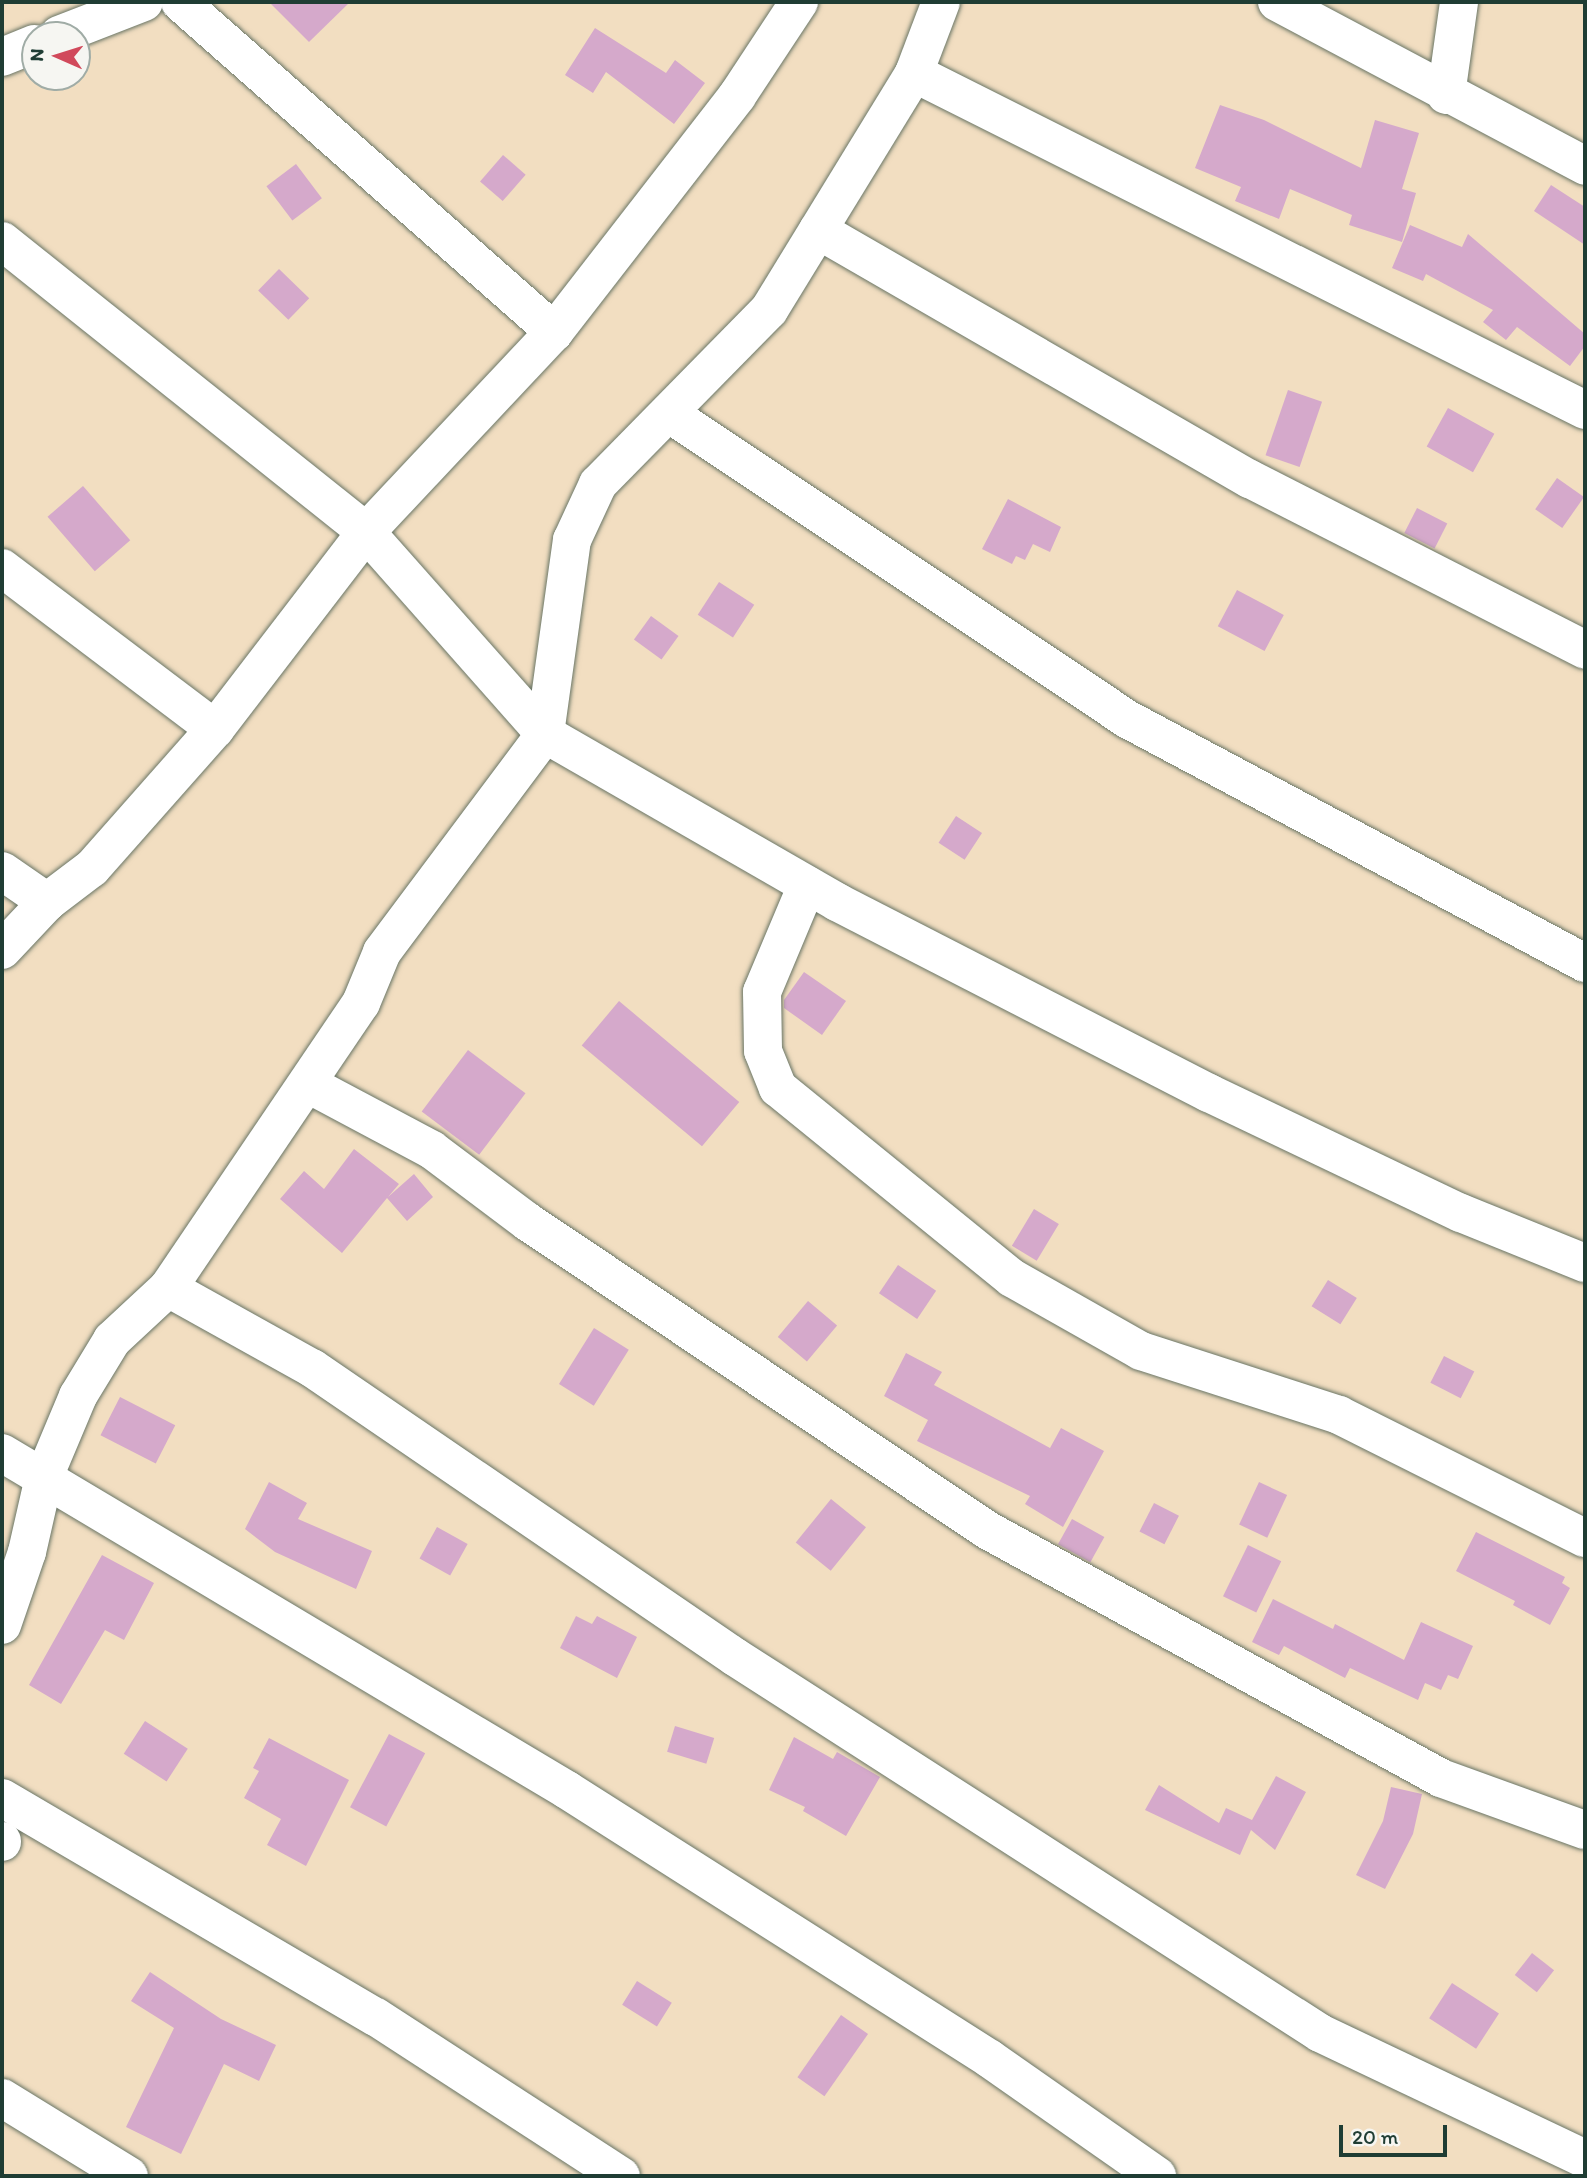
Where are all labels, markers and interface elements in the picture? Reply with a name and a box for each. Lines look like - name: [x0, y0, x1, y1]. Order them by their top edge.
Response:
- north arrow: [21, 21, 91, 91]
- text: N: [25, 48, 48, 62]
- scale bar: [1342, 2112, 1450, 2156]
- text: 20 m: [1352, 2124, 1398, 2149]

